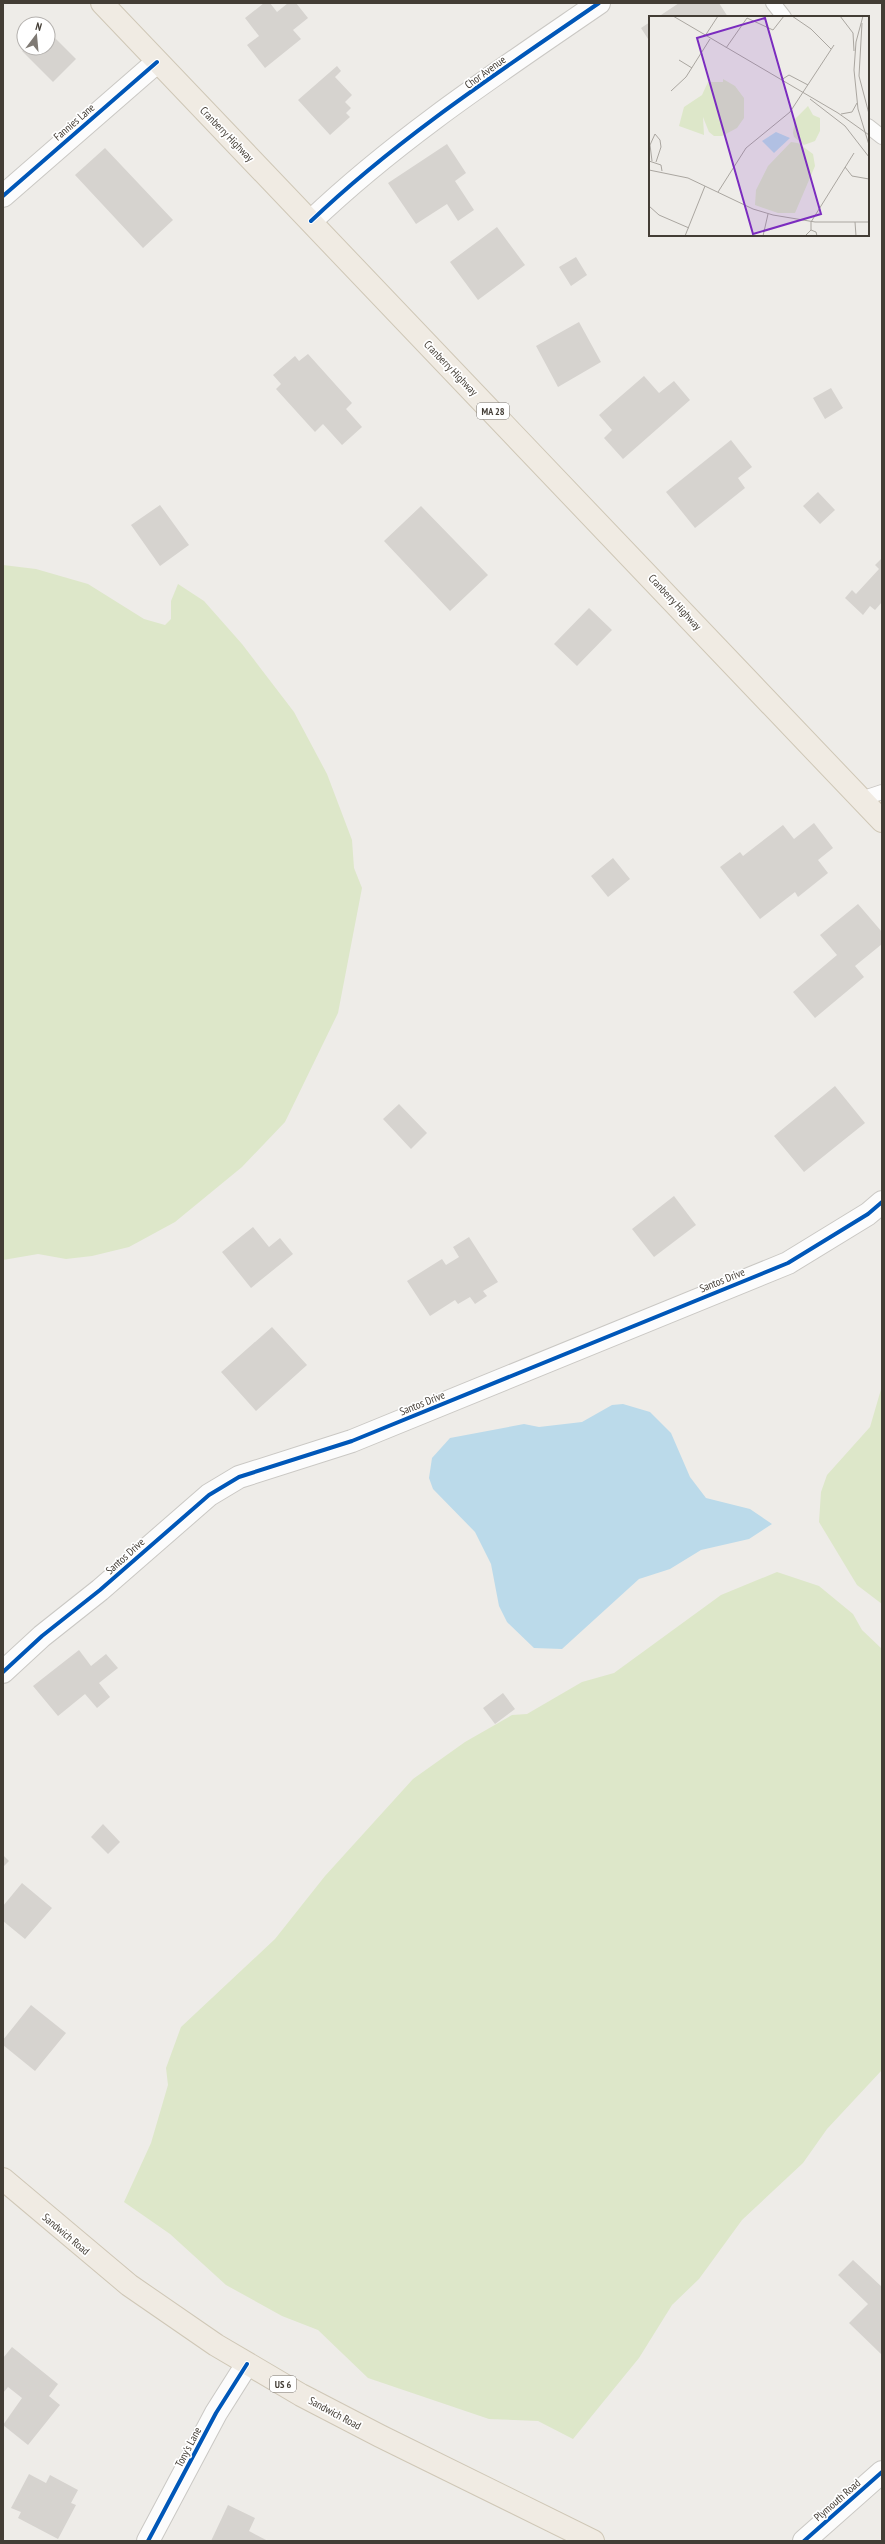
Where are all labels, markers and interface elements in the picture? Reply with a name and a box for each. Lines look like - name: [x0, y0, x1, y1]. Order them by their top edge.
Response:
- north arrow: [16, 16, 56, 56]
- inset map: [649, 16, 869, 236]
- text: N: [34, 19, 44, 34]
- street label: Chor Avenue: [462, 52, 509, 92]
- street label: Fannies Lane: [51, 100, 98, 144]
- street label: Cranberry Highway: [197, 103, 257, 165]
- street label: Cranberry Highway: [421, 337, 481, 399]
- road number: MA 28: [477, 403, 509, 419]
- street label: Cranberry Highway: [645, 571, 705, 634]
- street label: Santos Drive: [697, 1264, 747, 1295]
- street label: Santos Drive: [397, 1387, 447, 1418]
- street label: Santos Drive: [103, 1535, 148, 1577]
- street label: Sandwich Road: [40, 2210, 93, 2258]
- road number: US 6: [270, 2376, 296, 2392]
- street label: Sandwich Road: [306, 2393, 364, 2433]
- street label: Tony's Lane: [172, 2424, 205, 2469]
- street label: Plymouth Road: [811, 2476, 863, 2524]

